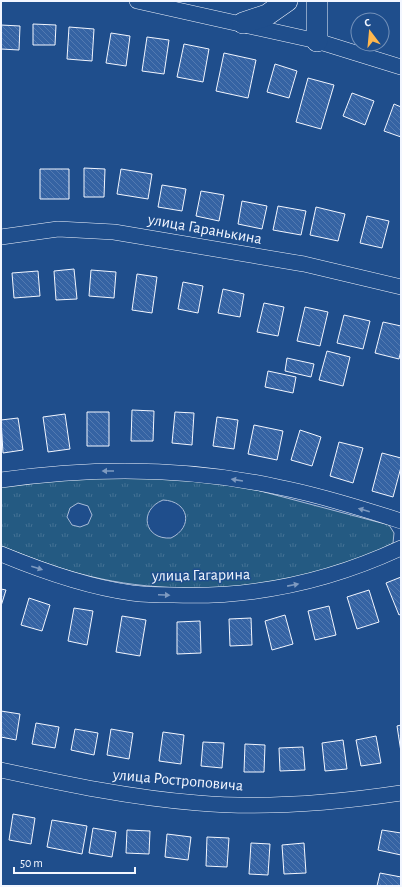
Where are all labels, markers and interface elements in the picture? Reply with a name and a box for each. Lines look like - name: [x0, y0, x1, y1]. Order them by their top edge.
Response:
- north arrow: [350, 12, 390, 52]
- text: С: [363, 17, 372, 29]
- street label: улица Гаранькина: [146, 211, 263, 248]
- one-way arrow: [101, 468, 114, 474]
- one-way arrow: [231, 477, 244, 483]
- one-way arrow: [357, 507, 369, 513]
- one-way arrow: [32, 565, 44, 571]
- street label: улица Гагарина: [151, 566, 250, 585]
- one-way arrow: [287, 582, 299, 588]
- one-way arrow: [158, 592, 171, 598]
- street label: улица Ростроповича: [111, 766, 244, 795]
- scale bar: [14, 849, 135, 875]
- text: 50 m: [20, 857, 43, 869]

